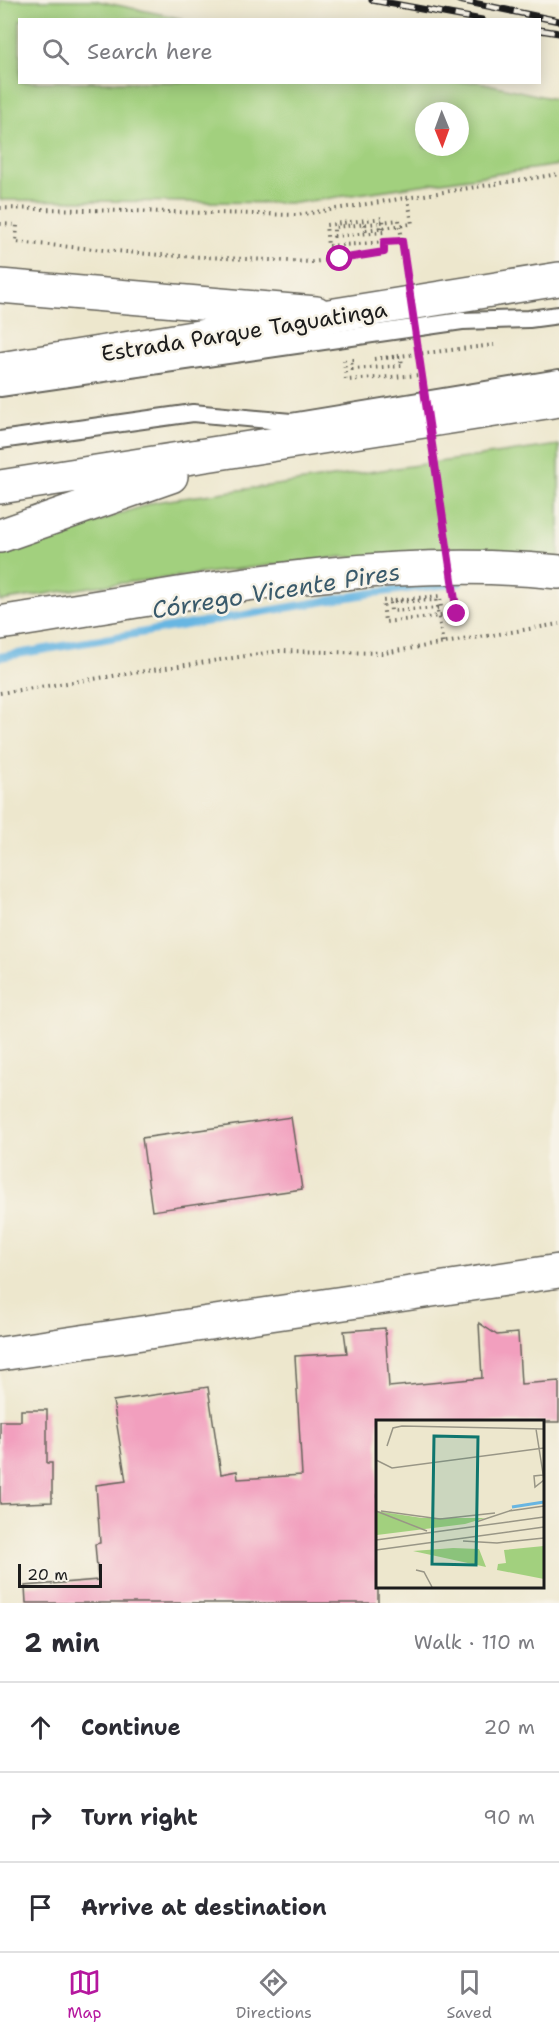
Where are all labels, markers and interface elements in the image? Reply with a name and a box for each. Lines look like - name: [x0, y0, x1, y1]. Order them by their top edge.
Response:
- search box: [18, 18, 541, 84]
- icon: search: [39, 35, 72, 68]
- text: Search here: [87, 37, 213, 66]
- north arrow: [415, 102, 469, 156]
- route start: [326, 245, 352, 271]
- street label: Estrada Parque Taguatinga: [99, 295, 389, 368]
- water label: Córrego Vicente Pires: [150, 556, 402, 626]
- route end: [443, 600, 469, 626]
- inset map: [376, 1420, 544, 1588]
- scale bar: [18, 1561, 102, 1588]
- text: 20 m: [27, 1564, 68, 1585]
- text: 2 min: [24, 1625, 100, 1660]
- text: Walk · 110 m: [414, 1629, 535, 1655]
- icon: ahead: [24, 1711, 57, 1744]
- text: Continue: [81, 1713, 181, 1742]
- text: 20 m: [484, 1714, 535, 1740]
- icon: right: [24, 1801, 57, 1834]
- text: Turn right: [81, 1803, 198, 1832]
- text: 90 m: [483, 1804, 535, 1830]
- icon: arrive: [24, 1891, 57, 1924]
- text: Arrive at destination: [81, 1893, 327, 1922]
- tab: Map: [67, 1966, 101, 2023]
- tab: Directions: [236, 1966, 312, 2023]
- tab: Saved: [446, 1966, 492, 2023]

